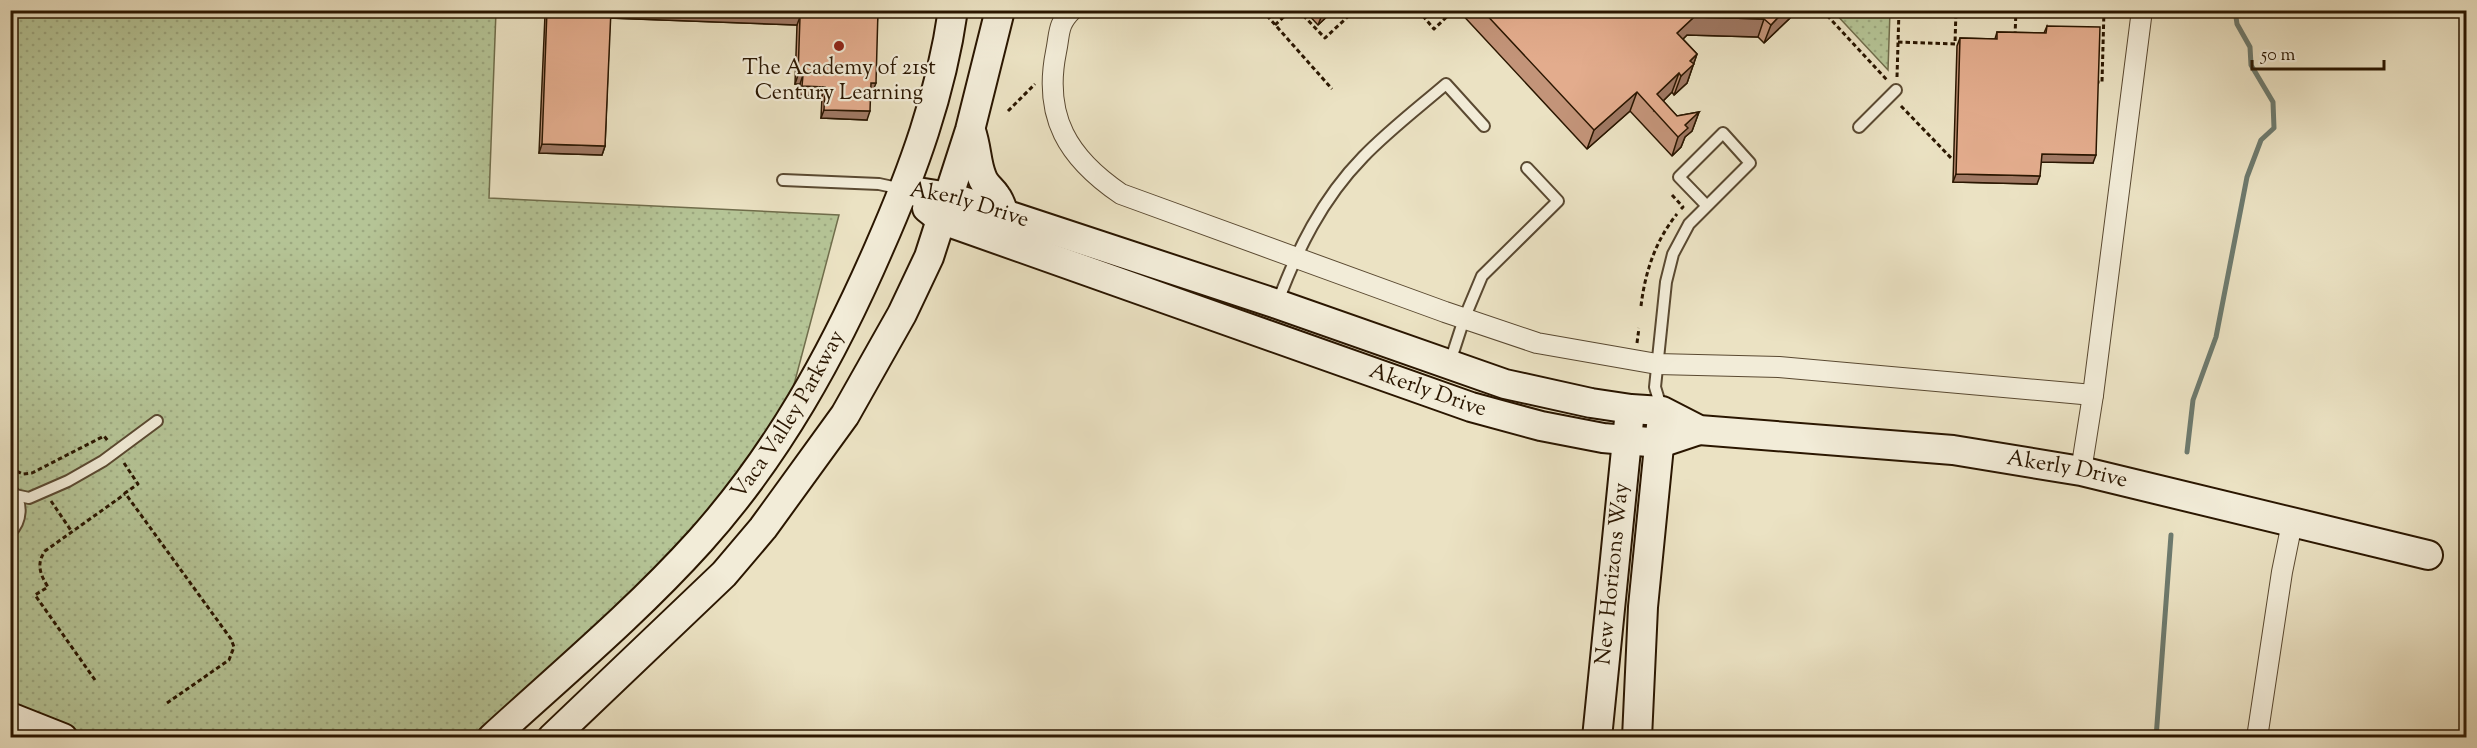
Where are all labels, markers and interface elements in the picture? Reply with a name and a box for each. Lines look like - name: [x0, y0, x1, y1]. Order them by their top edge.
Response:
- scale bar: [2252, 33, 2384, 71]
- marker: The Academy of 21st Century Learning: [832, 39, 846, 53]
- text: 50 m: [2260, 43, 2296, 69]
- place label: The Academy of 21st Century Learning: [742, 53, 936, 110]
- street label: Akerly Drive: [907, 175, 1033, 237]
- street label: Vaca Valley Parkway: [724, 325, 854, 507]
- street label: Akerly Drive: [1364, 356, 1490, 426]
- street label: Akerly Drive: [2004, 443, 2131, 498]
- street label: New Horizons Way: [1588, 481, 1639, 666]

